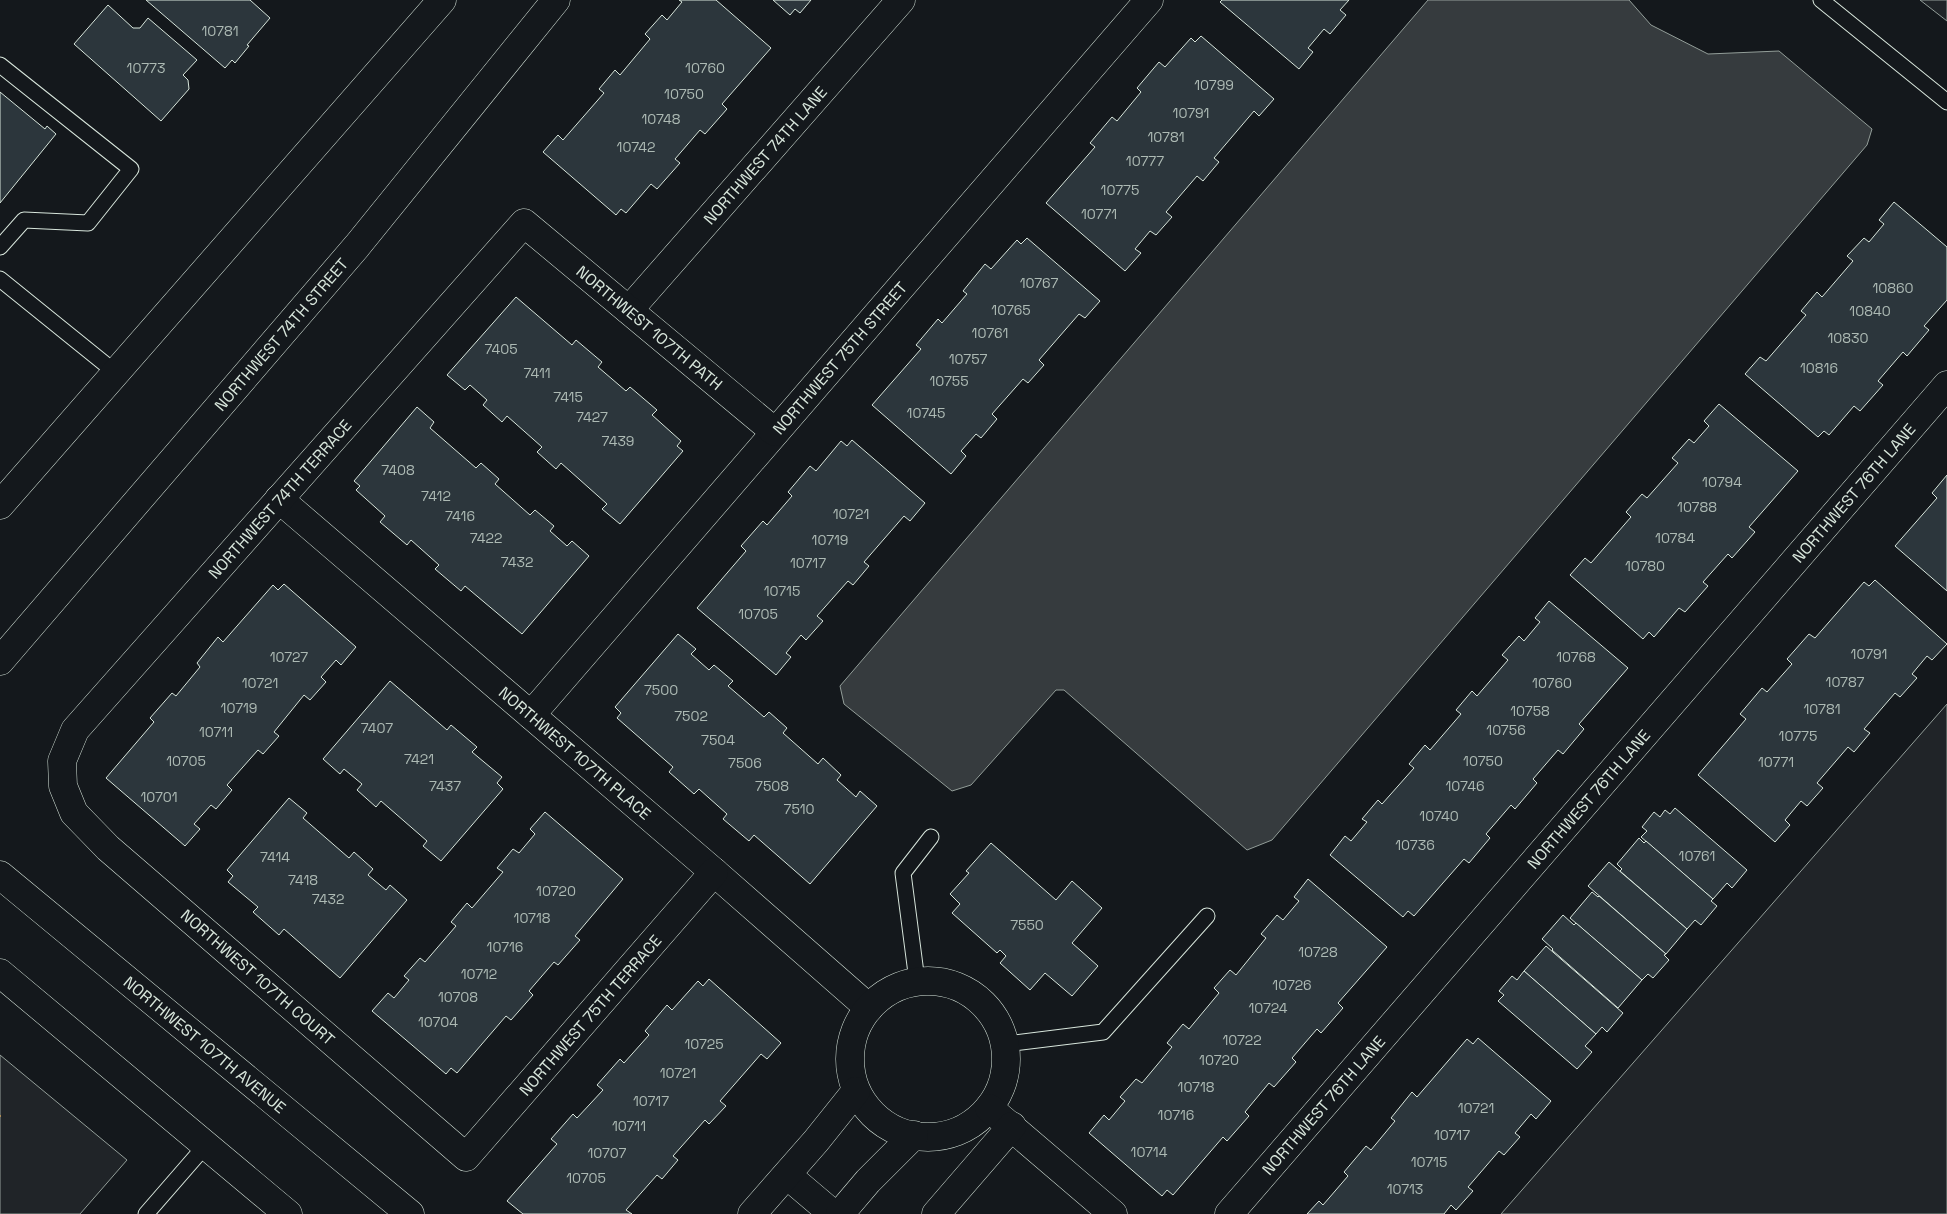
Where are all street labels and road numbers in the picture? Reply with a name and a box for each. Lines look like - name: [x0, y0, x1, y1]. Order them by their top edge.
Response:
- street label: NORTHWEST 74TH LANE: [699, 82, 832, 229]
- street label: NORTHWEST 74TH STREET: [210, 254, 353, 415]
- street label: NORTHWEST 107TH PATH: [572, 261, 727, 395]
- street label: NORTHWEST 75TH STREET: [768, 277, 912, 439]
- street label: NORTHWEST 74TH TERRACE: [204, 415, 356, 583]
- street label: NORTHWEST 76TH LANE: [1788, 419, 1920, 567]
- street label: NORTHWEST 107TH PLACE: [494, 682, 655, 824]
- street label: NORTHWEST 76TH LANE: [1523, 725, 1655, 873]
- street label: NORTHWEST 107TH COURT: [176, 905, 339, 1050]
- street label: NORTHWEST 75TH TERRACE: [515, 930, 666, 1100]
- street label: NORTHWEST 107TH AVENUE: [119, 972, 290, 1118]
- street label: NORTHWEST 76TH LANE: [1257, 1031, 1390, 1180]

